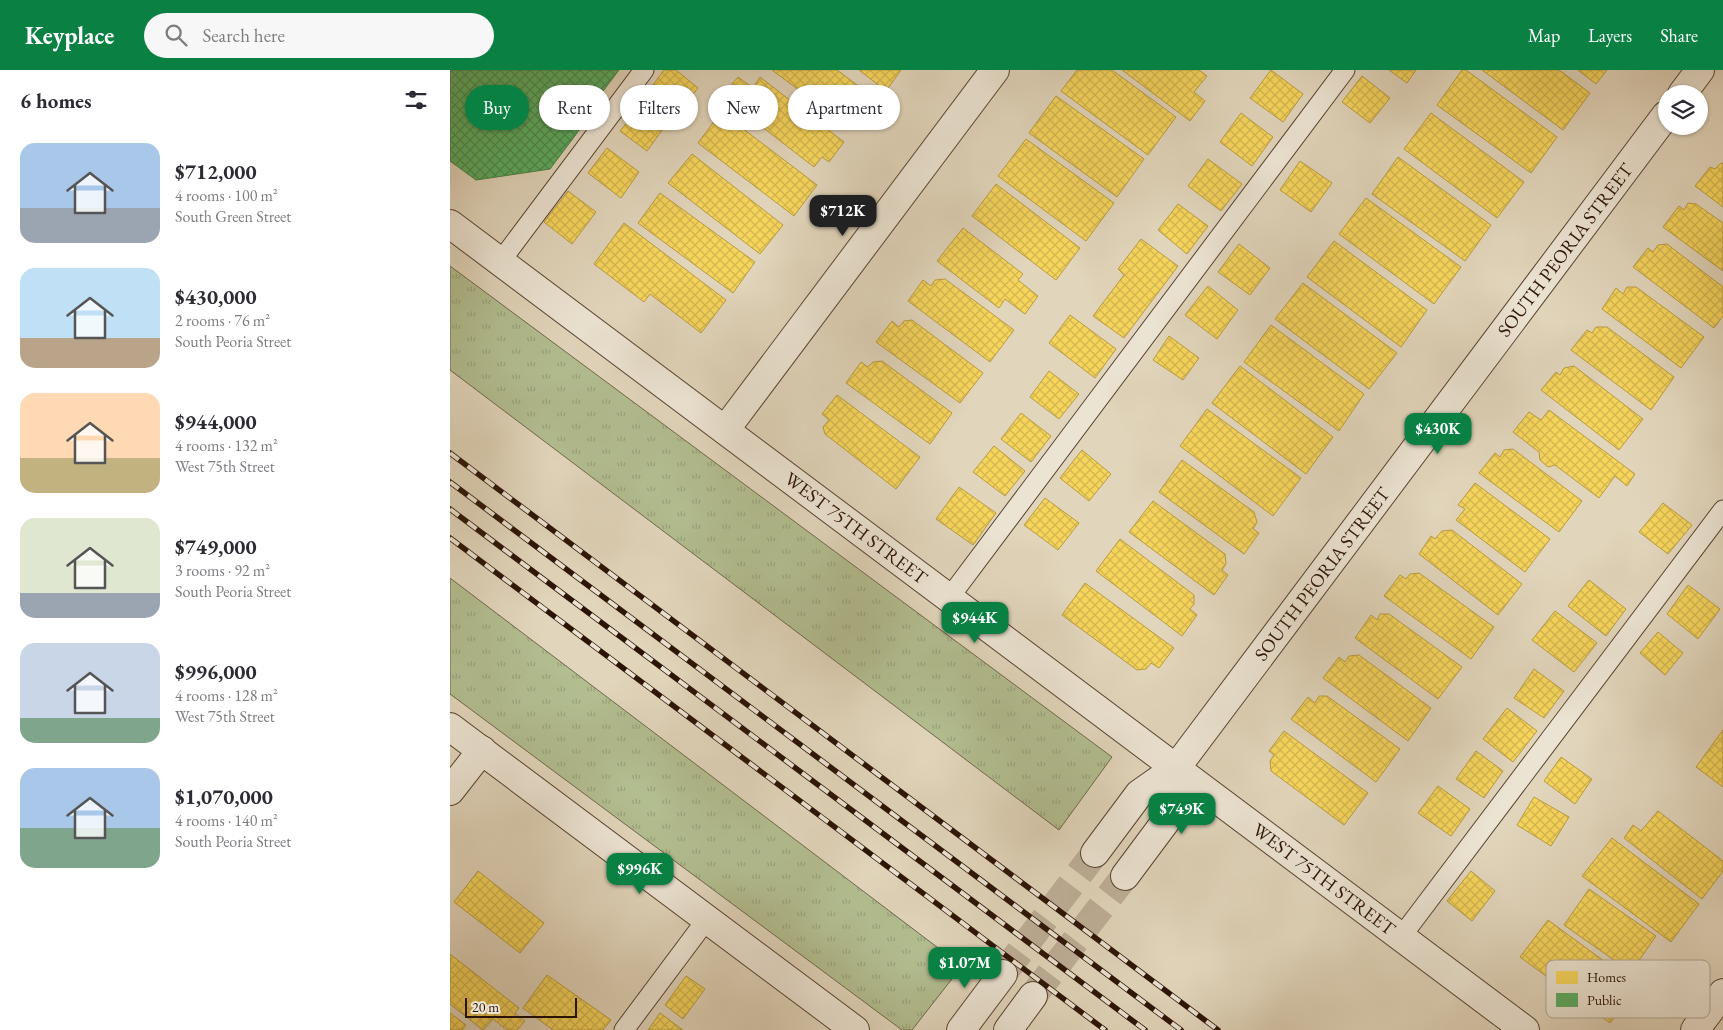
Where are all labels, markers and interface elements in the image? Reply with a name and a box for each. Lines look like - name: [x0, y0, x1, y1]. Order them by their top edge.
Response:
- search box: [144, 13, 494, 58]
- text: Keyplace: [25, 20, 114, 51]
- icon: search: [162, 21, 190, 49]
- text: Search here: [202, 23, 285, 48]
- text: Map: [1528, 24, 1560, 47]
- text: Layers: [1588, 24, 1632, 47]
- text: Share: [1660, 24, 1698, 47]
- chip: Buy: [465, 85, 529, 130]
- chip: Rent: [539, 85, 610, 130]
- chip: Filters: [620, 85, 698, 130]
- chip: New: [708, 85, 778, 130]
- chip: Apartment: [788, 85, 900, 130]
- map controls: [1658, 85, 1708, 135]
- button: layers: [1658, 85, 1708, 135]
- icon: filters: [402, 86, 430, 114]
- text: 6 homes: [20, 87, 92, 114]
- text: $712,000: [175, 158, 257, 185]
- street label: SOUTH PEORIA STREET: [1491, 158, 1639, 342]
- icon: home: [60, 163, 120, 223]
- text: 4 rooms · 100 m²: [175, 185, 278, 206]
- pin: $712K: [808, 194, 878, 237]
- text: $712K: [821, 200, 865, 221]
- text: South Green Street: [175, 206, 291, 227]
- text: $430,000: [175, 283, 257, 310]
- icon: home: [60, 288, 120, 348]
- text: 2 rooms · 76 m²: [175, 310, 270, 331]
- text: South Peoria Street: [175, 331, 291, 352]
- text: $944,000: [175, 408, 257, 435]
- pin: $430K: [1403, 412, 1473, 455]
- icon: home: [60, 413, 120, 473]
- text: $430K: [1416, 418, 1460, 439]
- text: 4 rooms · 132 m²: [175, 435, 278, 456]
- text: West 75th Street: [175, 456, 275, 477]
- street label: WEST 75TH STREET: [779, 466, 933, 590]
- street label: SOUTH PEORIA STREET: [1248, 482, 1396, 666]
- text: $749,000: [175, 533, 257, 560]
- icon: home: [60, 538, 120, 598]
- text: 3 rooms · 92 m²: [175, 560, 270, 581]
- text: South Peoria Street: [175, 581, 291, 602]
- pin: $944K: [940, 602, 1010, 644]
- text: $944K: [953, 607, 997, 628]
- text: $996,000: [175, 658, 257, 685]
- icon: home: [60, 663, 120, 723]
- text: 4 rooms · 128 m²: [175, 685, 278, 706]
- text: West 75th Street: [175, 706, 275, 727]
- text: $1,070,000: [175, 783, 273, 810]
- icon: home: [60, 788, 120, 848]
- pin: $749K: [1147, 792, 1217, 835]
- text: $749K: [1160, 798, 1204, 819]
- text: 4 rooms · 140 m²: [175, 810, 278, 831]
- street label: WEST 75TH STREET: [1247, 817, 1401, 941]
- text: South Peoria Street: [175, 831, 291, 852]
- pin: $996K: [605, 852, 675, 895]
- text: $996K: [618, 858, 662, 879]
- pin: $1.07M: [924, 946, 1006, 989]
- text: $1.07M: [939, 952, 991, 973]
- legend: [1546, 960, 1710, 1018]
- text: Homes: [1587, 968, 1627, 986]
- text: Public: [1587, 991, 1622, 1009]
- scale bar: [465, 995, 578, 1018]
- text: 20 m: [472, 998, 499, 1016]

